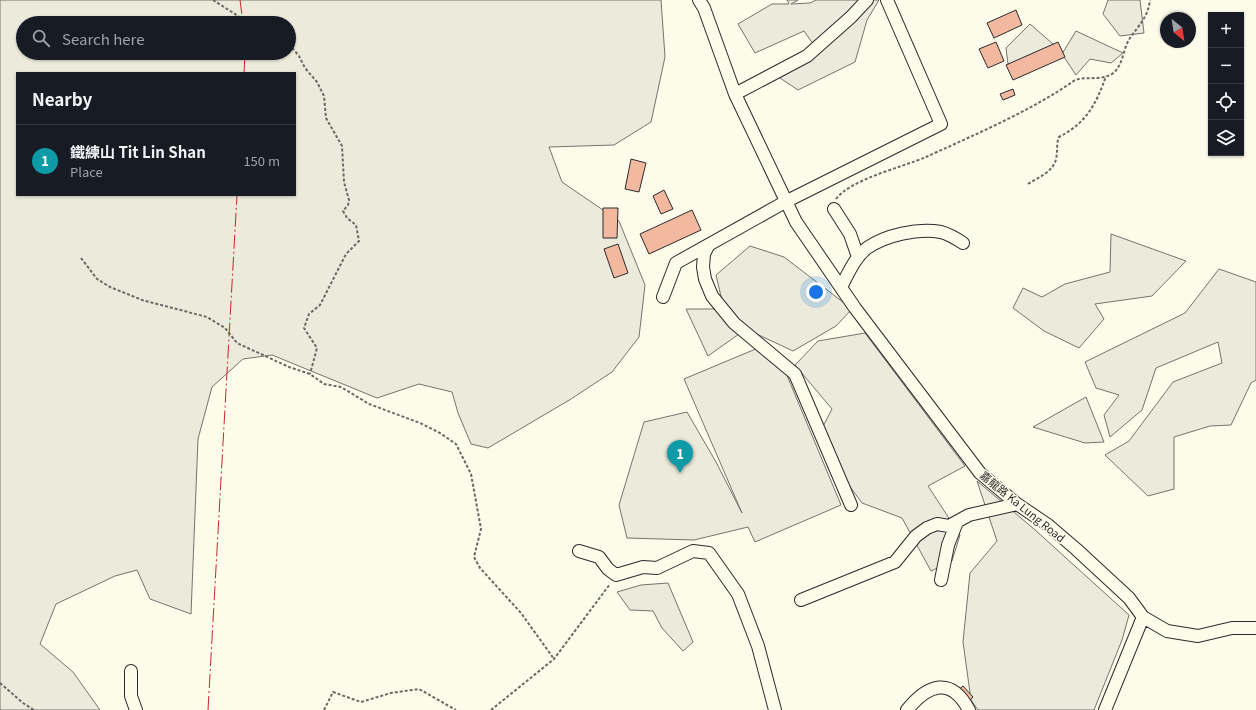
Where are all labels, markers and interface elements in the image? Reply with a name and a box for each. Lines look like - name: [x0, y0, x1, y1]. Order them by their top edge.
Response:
- north arrow: [1160, 12, 1196, 48]
- map controls: [1208, 12, 1244, 156]
- button: +: [1208, 12, 1244, 48]
- search box: [16, 16, 296, 60]
- icon: search: [30, 27, 52, 49]
- text: Search here: [62, 28, 144, 49]
- button: −: [1208, 48, 1244, 84]
- button: locate: [1208, 84, 1244, 120]
- text: Nearby: [32, 86, 92, 111]
- button: layers: [1208, 120, 1244, 156]
- text: 鐵練山 Tit Lin Shan: [70, 141, 206, 162]
- text: 1: [41, 151, 49, 170]
- text: 150 m: [243, 151, 280, 170]
- text: Place: [70, 162, 103, 181]
- your location: [806, 282, 826, 302]
- pin: 1: [667, 440, 693, 473]
- street label: 嘉龍路 Ka Lung Road: [977, 467, 1069, 545]

